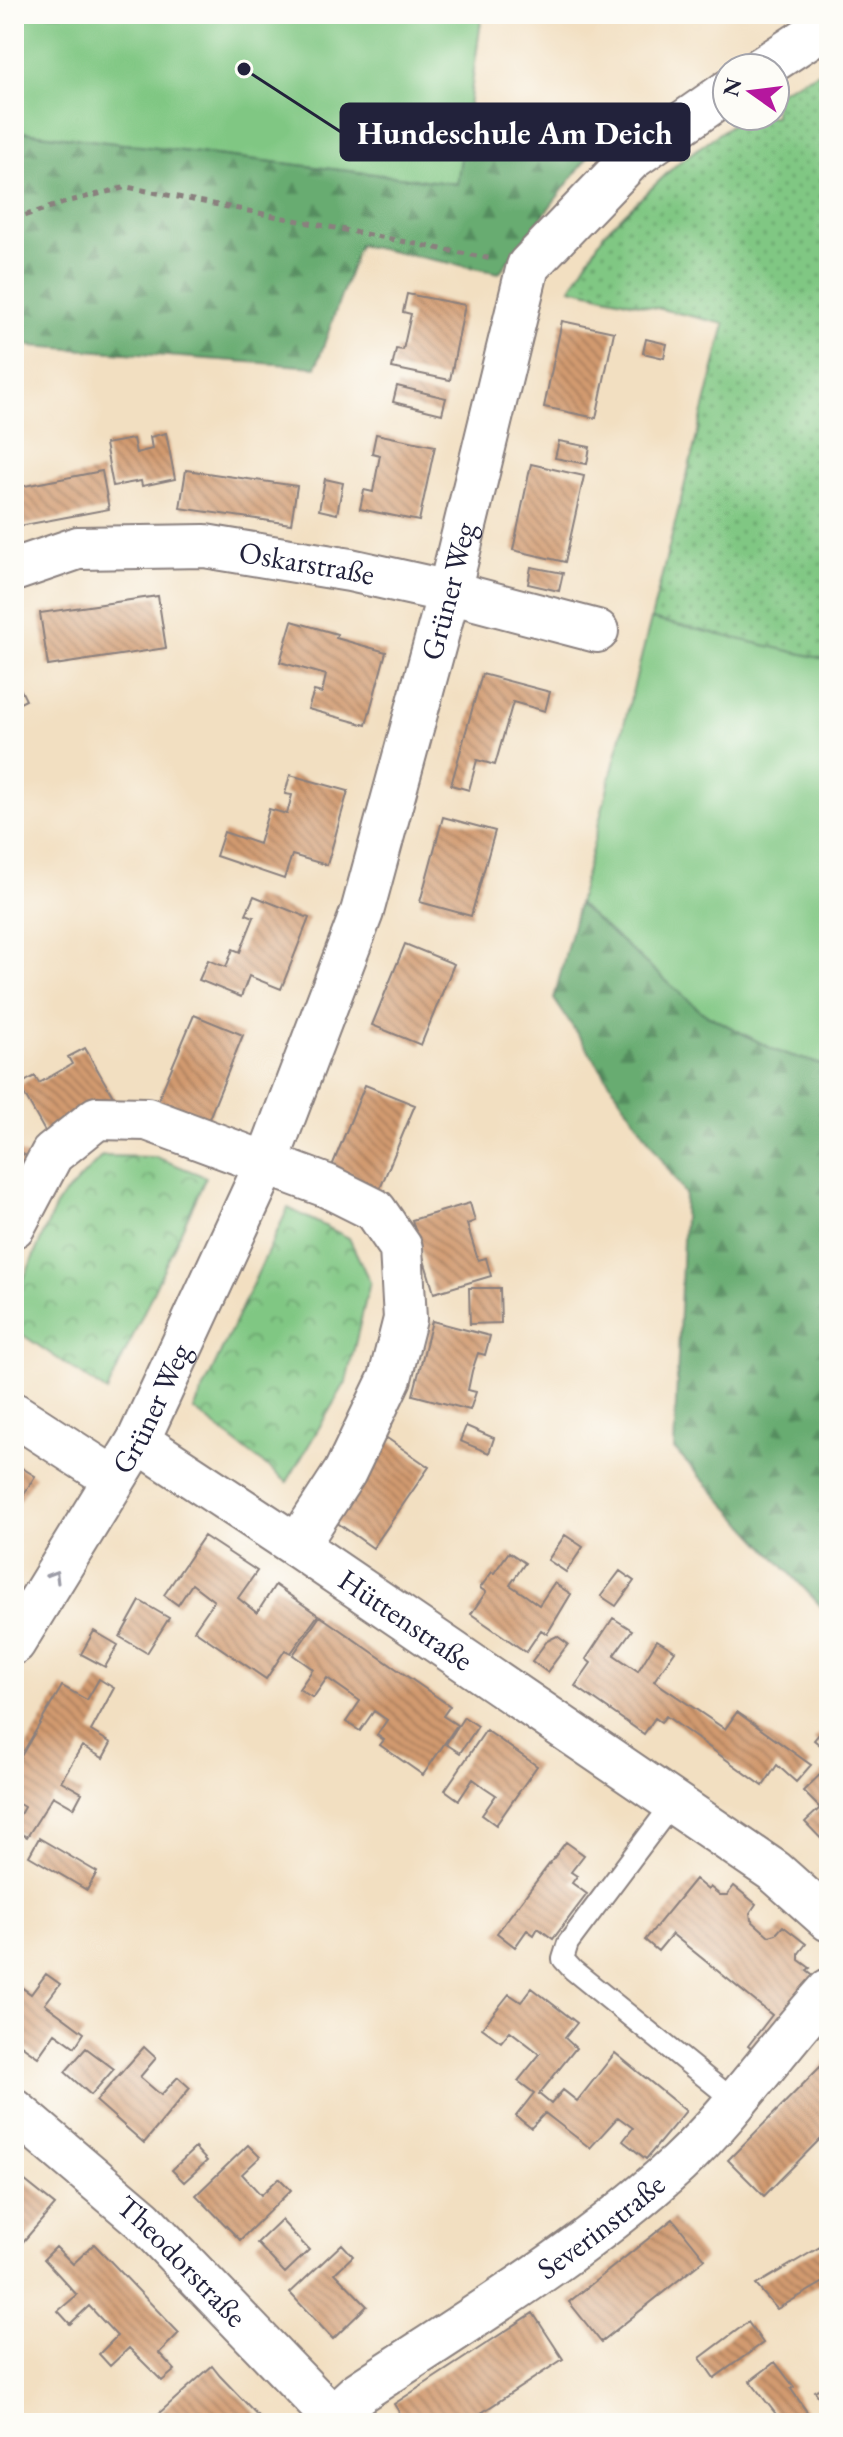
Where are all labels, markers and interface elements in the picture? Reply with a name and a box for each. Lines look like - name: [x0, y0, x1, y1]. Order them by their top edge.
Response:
- north arrow: [711, 52, 791, 132]
- text: N: [716, 75, 748, 99]
- callout: Hundeschule Am Deich: [341, 104, 689, 160]
- text: Hundeschule Am Deich: [357, 112, 673, 154]
- street label: Grüner Weg: [411, 518, 484, 664]
- street label: Oskarstraße: [236, 532, 378, 594]
- street label: Grüner Weg: [102, 1336, 200, 1481]
- street label: Hüttenstraße: [331, 1560, 481, 1679]
- one-way arrow: [44, 1570, 60, 1585]
- street label: Severinstraße: [529, 2165, 673, 2288]
- street label: Theodorstraße: [109, 2186, 255, 2335]

